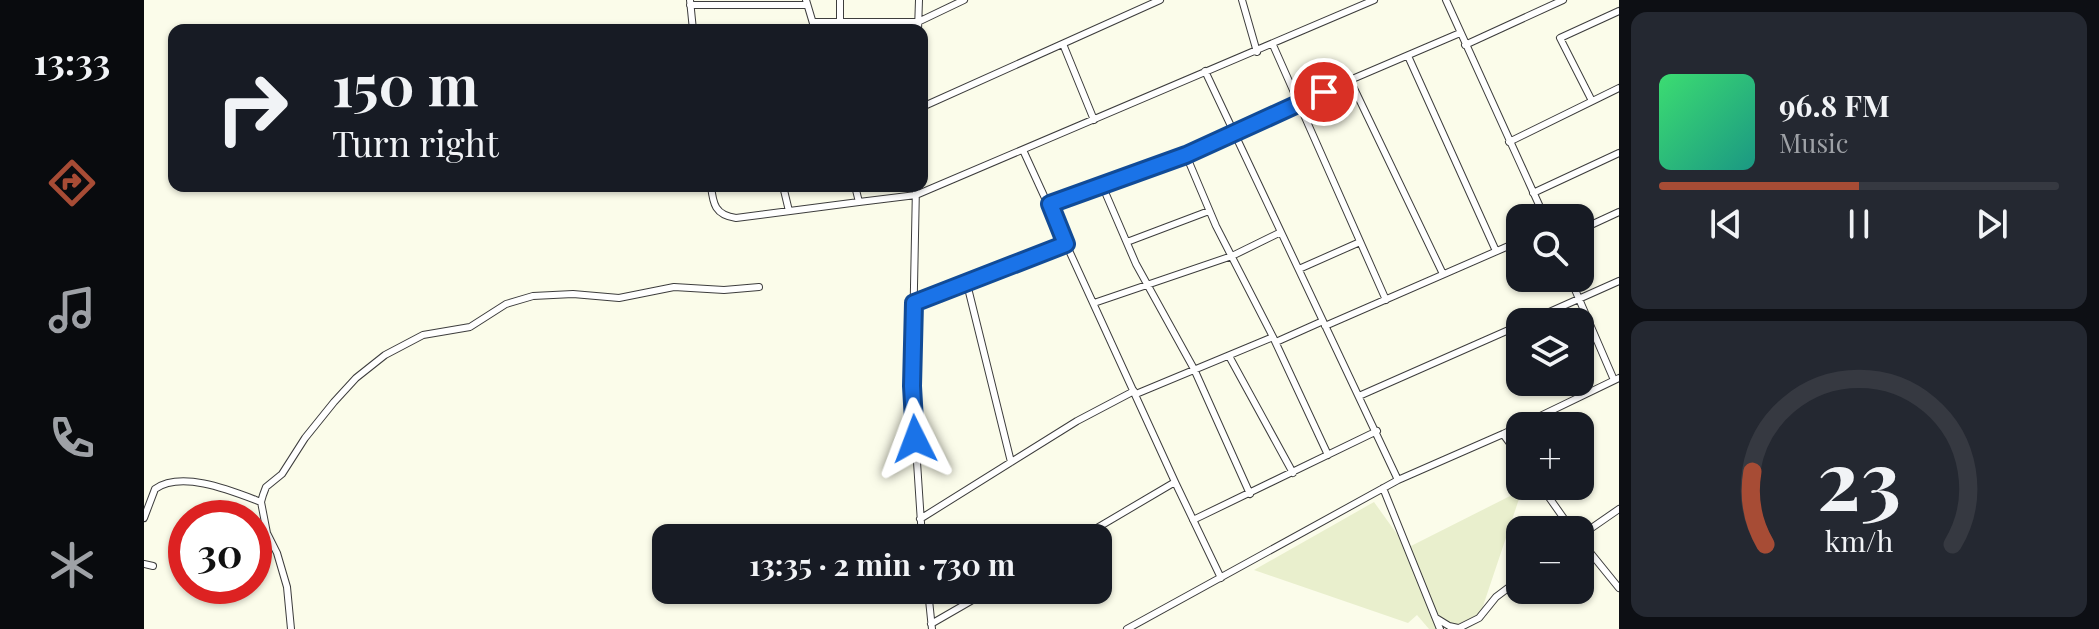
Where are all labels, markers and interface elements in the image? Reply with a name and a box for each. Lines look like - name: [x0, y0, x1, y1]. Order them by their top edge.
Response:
- text: 13:33: [34, 36, 110, 84]
- text: 150 m: [332, 46, 478, 121]
- icon: right: [200, 56, 304, 160]
- pin: [1290, 58, 1358, 126]
- icon: arrive: [1302, 70, 1346, 114]
- text: 96.8 FM: [1779, 85, 1890, 125]
- text: Turn right: [332, 118, 499, 166]
- text: Music: [1779, 125, 1848, 160]
- icon: directions: [44, 155, 100, 211]
- icon: previous: [1704, 202, 1748, 246]
- icon: pause: [1837, 202, 1881, 246]
- icon: next: [1970, 202, 2014, 246]
- map controls: [1506, 204, 1594, 604]
- button: search: [1506, 204, 1594, 292]
- icon: music: [44, 282, 100, 338]
- button: layers: [1506, 308, 1594, 396]
- position arrow: [873, 397, 957, 481]
- icon: phone: [44, 410, 100, 466]
- button: +: [1506, 412, 1594, 500]
- text: 23: [1817, 420, 1901, 531]
- speed limit sign: 30: [168, 500, 272, 604]
- button: −: [1506, 516, 1594, 604]
- text: km/h: [1825, 521, 1893, 559]
- icon: climate: [44, 537, 100, 593]
- text: 13:35 · 2 min · 730 m: [749, 544, 1015, 584]

